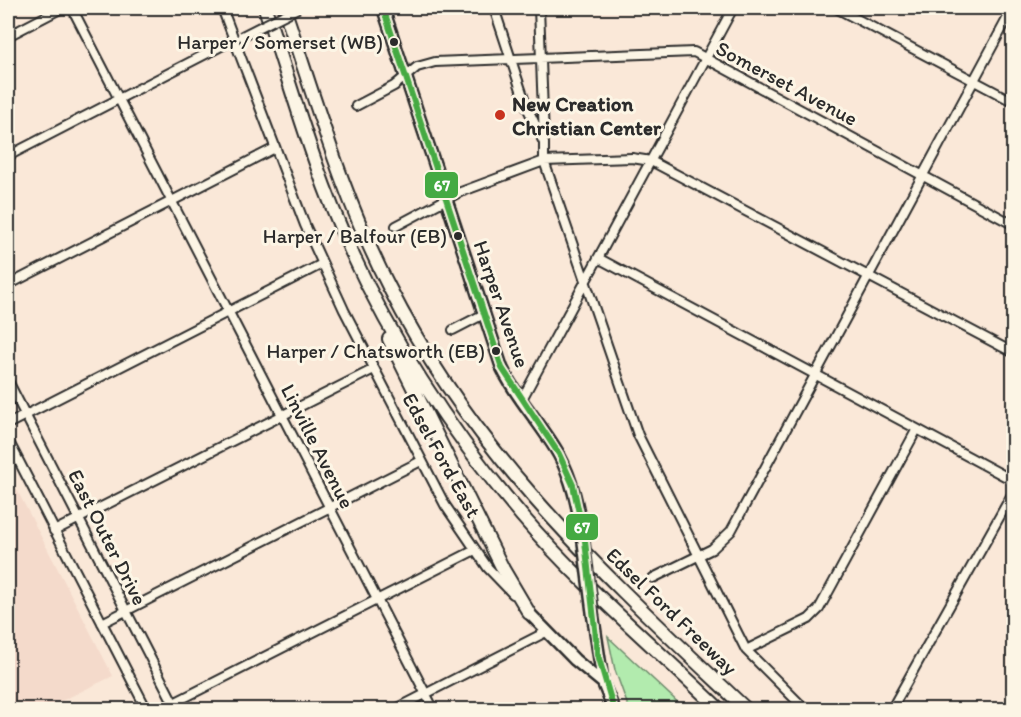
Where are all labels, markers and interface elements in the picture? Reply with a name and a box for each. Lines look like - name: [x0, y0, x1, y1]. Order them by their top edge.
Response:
- place label: Harper / Somerset (WB): [177, 30, 383, 54]
- street label: Somerset Avenue: [712, 35, 862, 131]
- marker: Harper / Somerset (WB): [388, 36, 400, 48]
- place label: New Creation Christian Center: [512, 91, 662, 140]
- marker: New Creation Christian Center: [493, 108, 507, 122]
- line badge: 67: [424, 171, 459, 199]
- text: 67: [434, 176, 450, 195]
- place label: Harper / Balfour (EB): [263, 224, 447, 248]
- marker: Harper / Balfour (EB): [452, 230, 464, 242]
- street label: Harper Avenue: [469, 237, 535, 371]
- place label: Harper / Chatsworth (EB): [266, 339, 485, 363]
- marker: Harper / Chatsworth (EB): [490, 345, 502, 357]
- street label: Linville Avenue: [276, 380, 360, 512]
- street label: Edsel Ford East: [397, 388, 487, 522]
- street label: East Outer Drive: [63, 465, 153, 609]
- line badge: 67: [565, 513, 599, 541]
- text: 67: [574, 518, 590, 537]
- street label: Edsel Ford Freeway: [601, 542, 743, 680]

